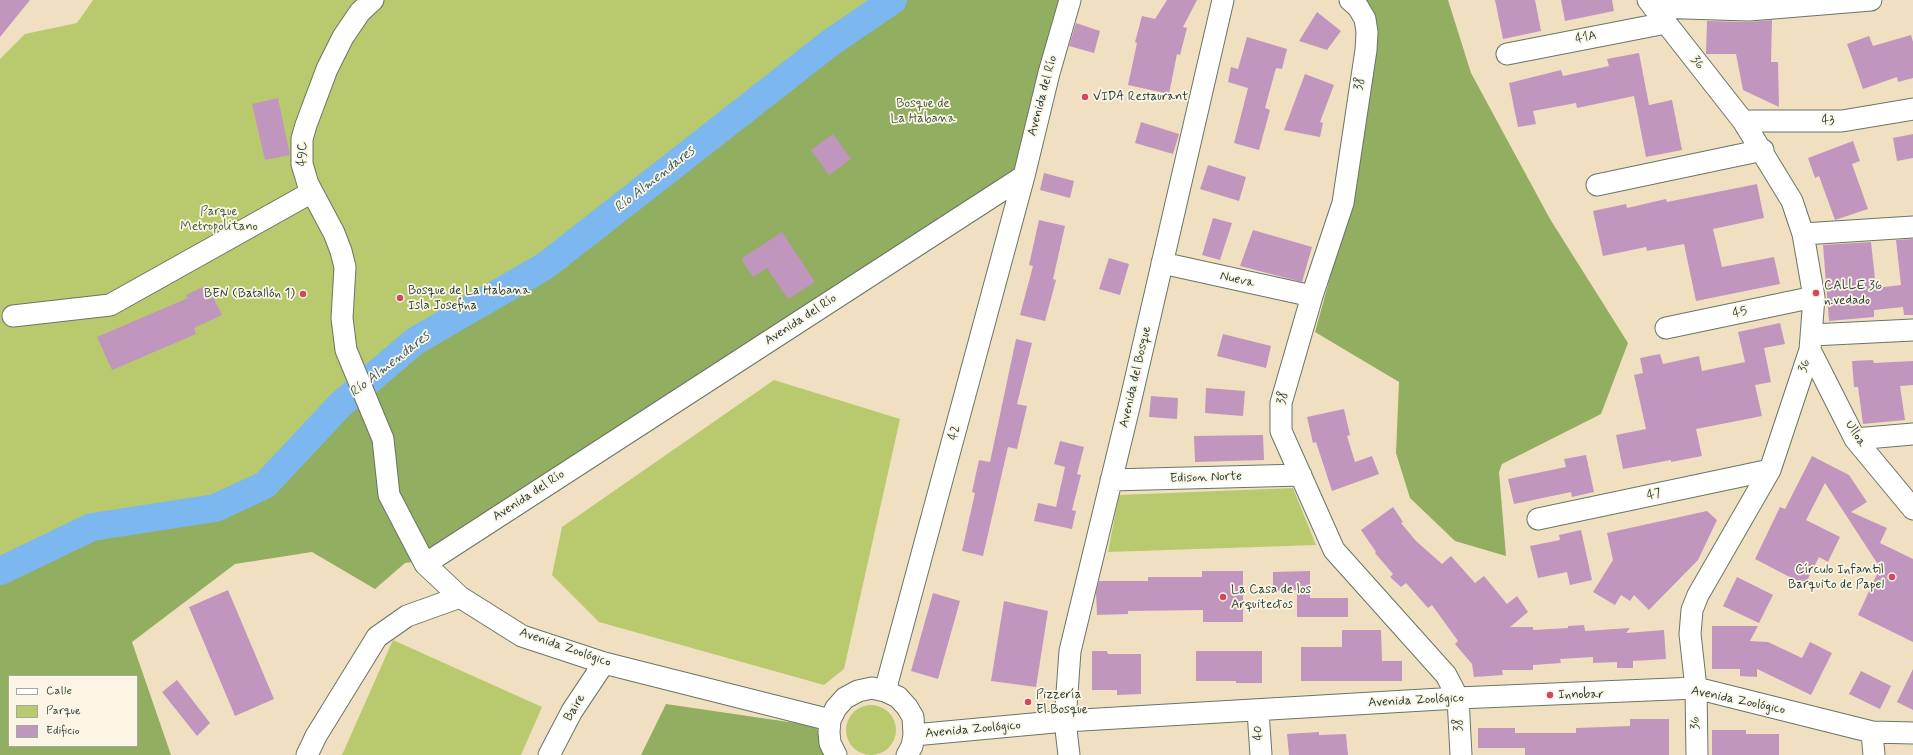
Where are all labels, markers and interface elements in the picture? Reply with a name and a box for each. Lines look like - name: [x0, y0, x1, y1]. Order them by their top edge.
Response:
- street label: 41A: [1574, 28, 1598, 48]
- street label: 36: [1687, 53, 1707, 73]
- street label: Avenida del Río: [1025, 54, 1061, 138]
- street label: 38: [1351, 76, 1369, 92]
- place label: VIDA Restaurant: [1093, 89, 1188, 105]
- marker: VIDA Restaurant: [1080, 92, 1090, 102]
- park label: Bosque de La Habana: [891, 96, 955, 127]
- street label: 43: [1821, 113, 1835, 129]
- street label: 49C: [295, 142, 311, 166]
- water label: Río Almendares: [612, 143, 698, 217]
- park label: Parque Metropolitano: [180, 204, 258, 235]
- street label: Nueva: [1218, 269, 1256, 291]
- place label: CALLE 36 n.vedado: [1824, 278, 1882, 309]
- place label: Bosque de La Habana Isla Josefina: [408, 283, 530, 314]
- place label: BEN (Batallón 1): [204, 286, 295, 302]
- marker: CALLE 36 n.vedado: [1811, 288, 1821, 298]
- marker: BEN (Batallón 1): [298, 289, 308, 299]
- street label: Avenida del Río: [762, 291, 840, 349]
- marker: Bosque de La Habana Isla Josefina: [395, 293, 405, 303]
- street label: 45: [1731, 304, 1749, 322]
- street label: Avenida del Bosque: [1117, 325, 1155, 429]
- water label: Río Almendares: [347, 328, 433, 402]
- street label: 36: [1796, 357, 1814, 375]
- street label: 38: [1274, 390, 1292, 406]
- street label: Ulloa: [1841, 418, 1869, 450]
- street label: 42: [946, 424, 964, 442]
- street label: Avenida del Río: [490, 467, 568, 525]
- street label: Edison Norte: [1170, 469, 1242, 487]
- street label: 47: [1645, 486, 1663, 504]
- place label: Círculo Infantil Barquito de Papel: [1788, 562, 1884, 593]
- marker: Círculo Infantil Barquito de Papel: [1887, 572, 1897, 582]
- place label: La Casa de los Arquitectos: [1231, 582, 1311, 613]
- marker: La Casa de los Arquitectos: [1218, 592, 1228, 602]
- street label: Avenida Zoológico: [517, 625, 613, 671]
- legend: [8, 675, 138, 747]
- text: Calle: [46, 683, 72, 699]
- street label: Avenida Zoológico: [1689, 683, 1787, 719]
- place label: Pizzería El Bosque: [1036, 687, 1088, 718]
- place label: Innobar: [1558, 687, 1604, 703]
- marker: Innobar: [1545, 690, 1555, 700]
- street label: Avenida Zoológico: [1368, 691, 1464, 711]
- street label: Baire: [561, 692, 589, 724]
- marker: Pizzería El Bosque: [1023, 697, 1033, 707]
- text: Parque: [46, 703, 81, 719]
- street label: 36: [1688, 716, 1704, 730]
- street label: Avenida Zoológico: [924, 718, 1022, 742]
- street label: 38: [1451, 718, 1467, 732]
- text: Edificio: [46, 723, 80, 739]
- street label: 40: [1251, 725, 1267, 741]

